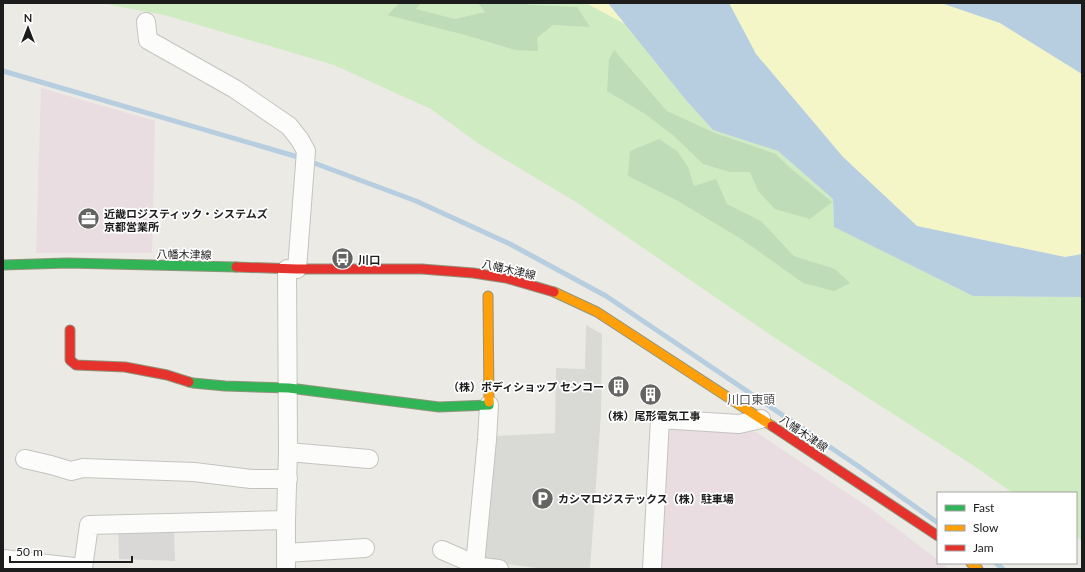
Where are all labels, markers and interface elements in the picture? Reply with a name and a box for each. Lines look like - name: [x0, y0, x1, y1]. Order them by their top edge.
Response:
- north arrow: [8, 8, 48, 48]
- text: N: [24, 11, 32, 24]
- office icon: 近畿ロジスティック・システムズ 京都営業所: [75, 206, 101, 232]
- place label: 近畿ロジスティック・システムズ 京都営業所: [104, 207, 268, 233]
- bus stop icon: 川口: [330, 246, 356, 272]
- street label: 八幡木津線: [156, 247, 212, 261]
- place label: 川口: [358, 253, 380, 266]
- street label: 八幡木津線: [481, 256, 537, 282]
- building icon: （株）ボディショップ センコー: [606, 373, 632, 399]
- place label: （株）ボディショップ センコー: [448, 380, 604, 393]
- building icon: （株）尾形電気工事: [638, 382, 664, 408]
- district label: 川口東頭: [727, 392, 775, 407]
- place label: （株）尾形電気工事: [602, 409, 701, 422]
- street label: 八幡木津線: [778, 412, 830, 454]
- parking icon: カシマロジステックス（株）駐車場: [529, 485, 555, 511]
- place label: カシマロジステックス（株）駐車場: [558, 492, 734, 505]
- legend: [937, 492, 1077, 564]
- text: Fast: [973, 500, 995, 515]
- text: Slow: [973, 520, 999, 535]
- scale bar: [10, 538, 132, 564]
- text: Jam: [973, 540, 994, 555]
- text: 50 m: [16, 544, 43, 559]

